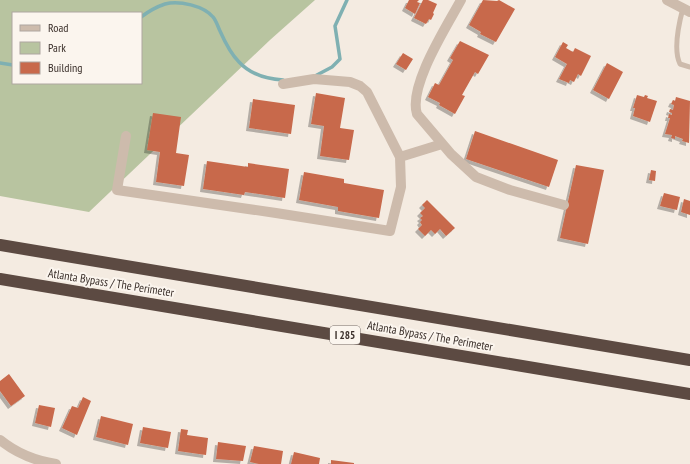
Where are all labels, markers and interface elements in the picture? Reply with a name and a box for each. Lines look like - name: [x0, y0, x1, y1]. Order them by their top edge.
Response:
- legend: [12, 12, 142, 84]
- text: Road: [48, 20, 68, 35]
- text: Park: [48, 40, 66, 55]
- text: Building: [48, 60, 83, 75]
- street label: Atlanta Bypass / The Perimeter: [47, 265, 176, 300]
- street label: Atlanta Bypass / The Perimeter: [366, 317, 495, 354]
- road number: I 285: [330, 326, 360, 344]

